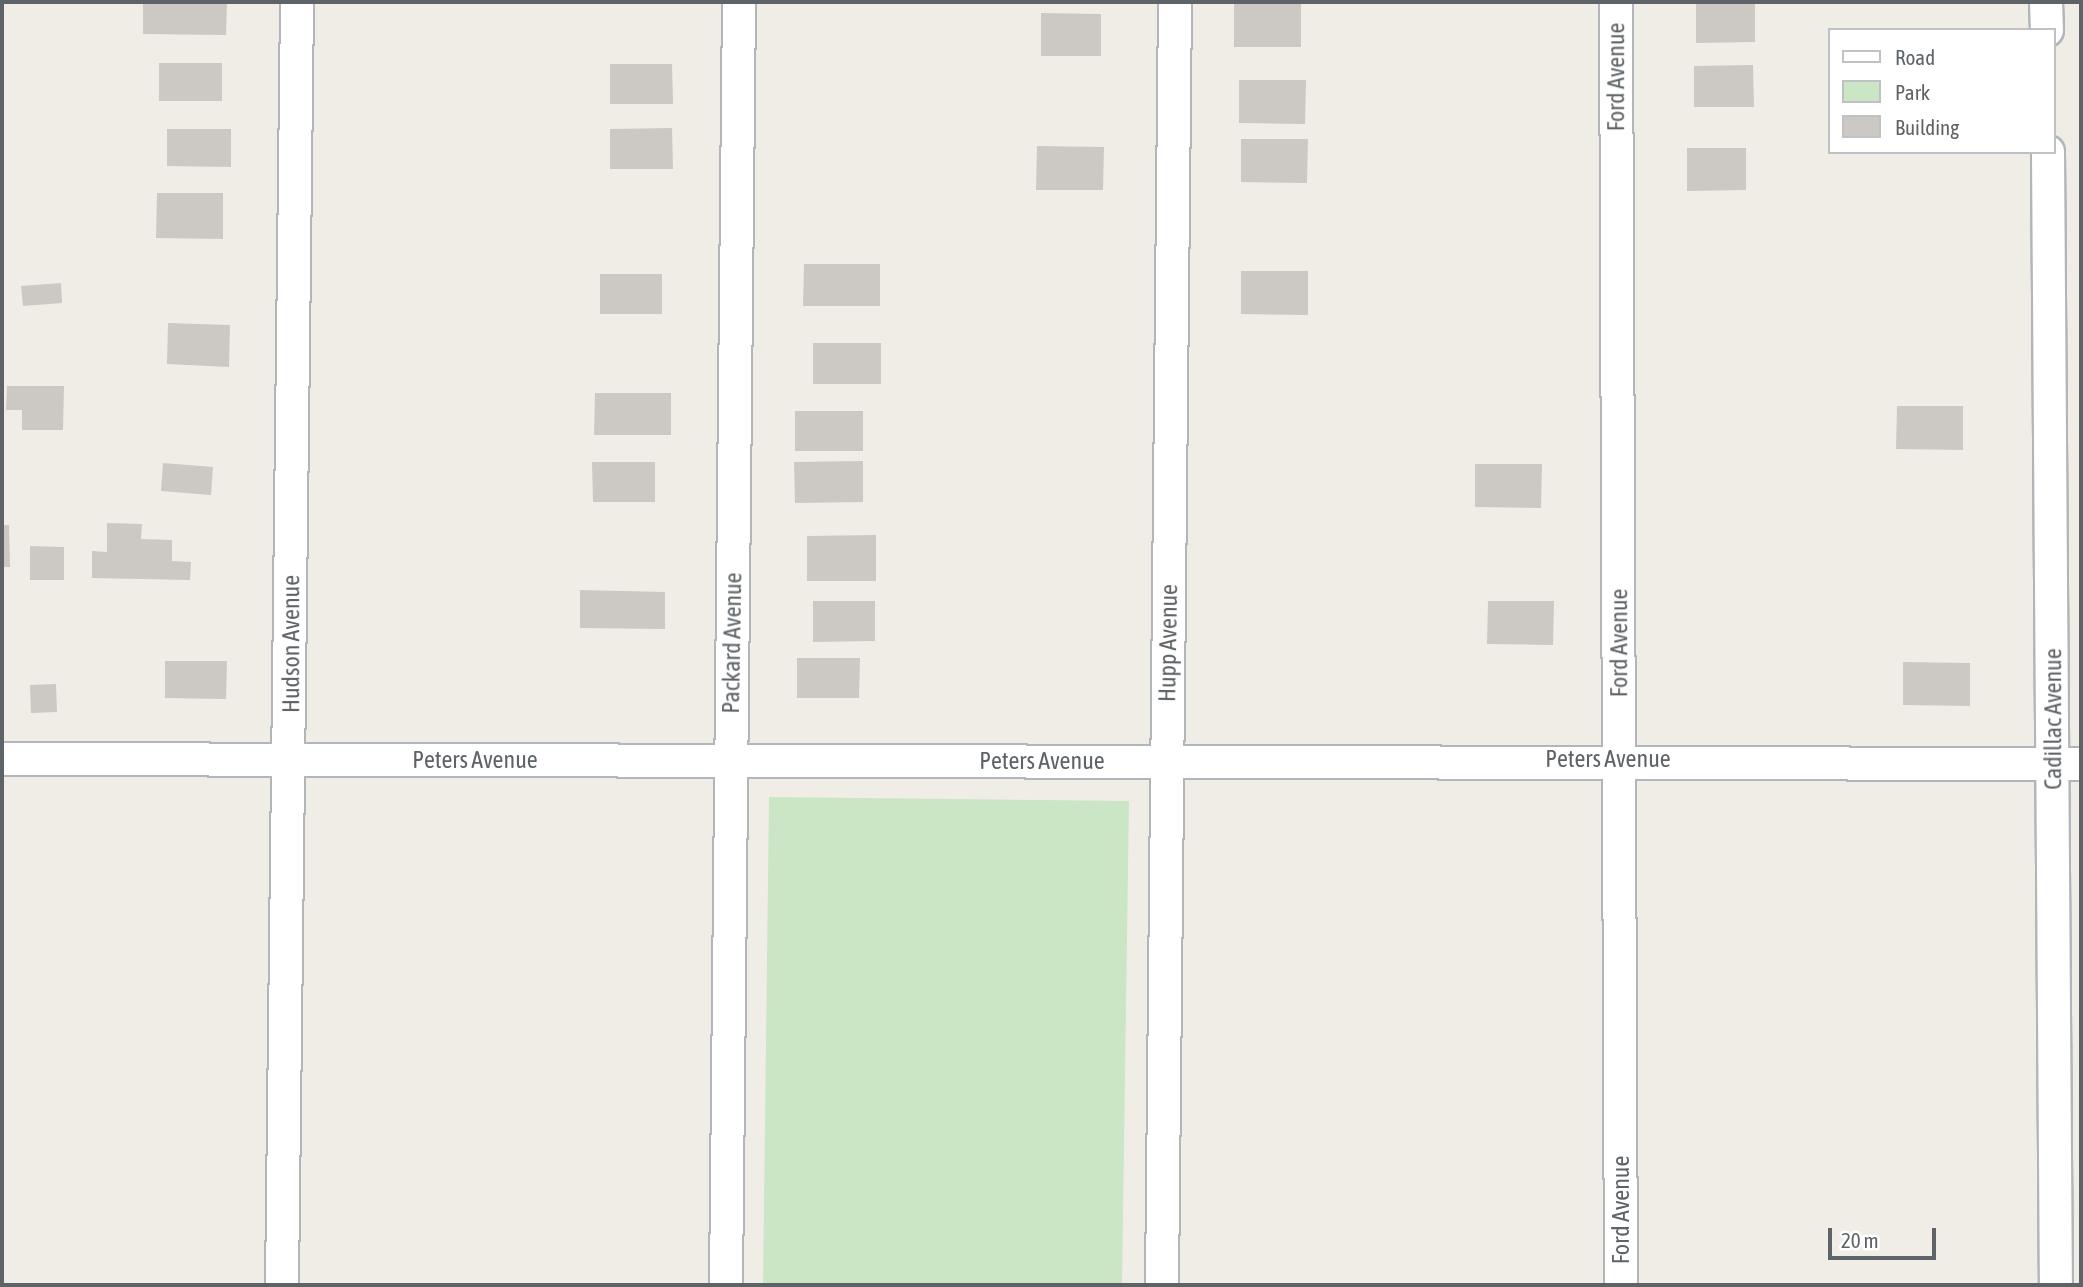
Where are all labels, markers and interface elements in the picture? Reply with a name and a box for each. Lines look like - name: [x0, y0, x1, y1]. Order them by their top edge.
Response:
- street label: Ford Avenue: [1602, 23, 1630, 131]
- legend: [1828, 28, 2055, 154]
- text: Road: [1895, 45, 1935, 69]
- text: Park: [1895, 80, 1930, 104]
- text: Building: [1895, 115, 1959, 139]
- street label: Packard Avenue: [716, 572, 748, 714]
- street label: Hudson Avenue: [277, 575, 305, 713]
- street label: Hupp Avenue: [1153, 584, 1183, 702]
- street label: Ford Avenue: [1605, 589, 1633, 697]
- street label: Cadillac Avenue: [2039, 648, 2067, 790]
- street label: Peters Avenue: [1545, 745, 1671, 773]
- street label: Peters Avenue: [412, 746, 538, 774]
- street label: Peters Avenue: [979, 747, 1105, 775]
- street label: Ford Avenue: [1607, 1156, 1635, 1264]
- scale bar: [1831, 1214, 1940, 1258]
- text: 20 m: [1841, 1228, 1879, 1252]

